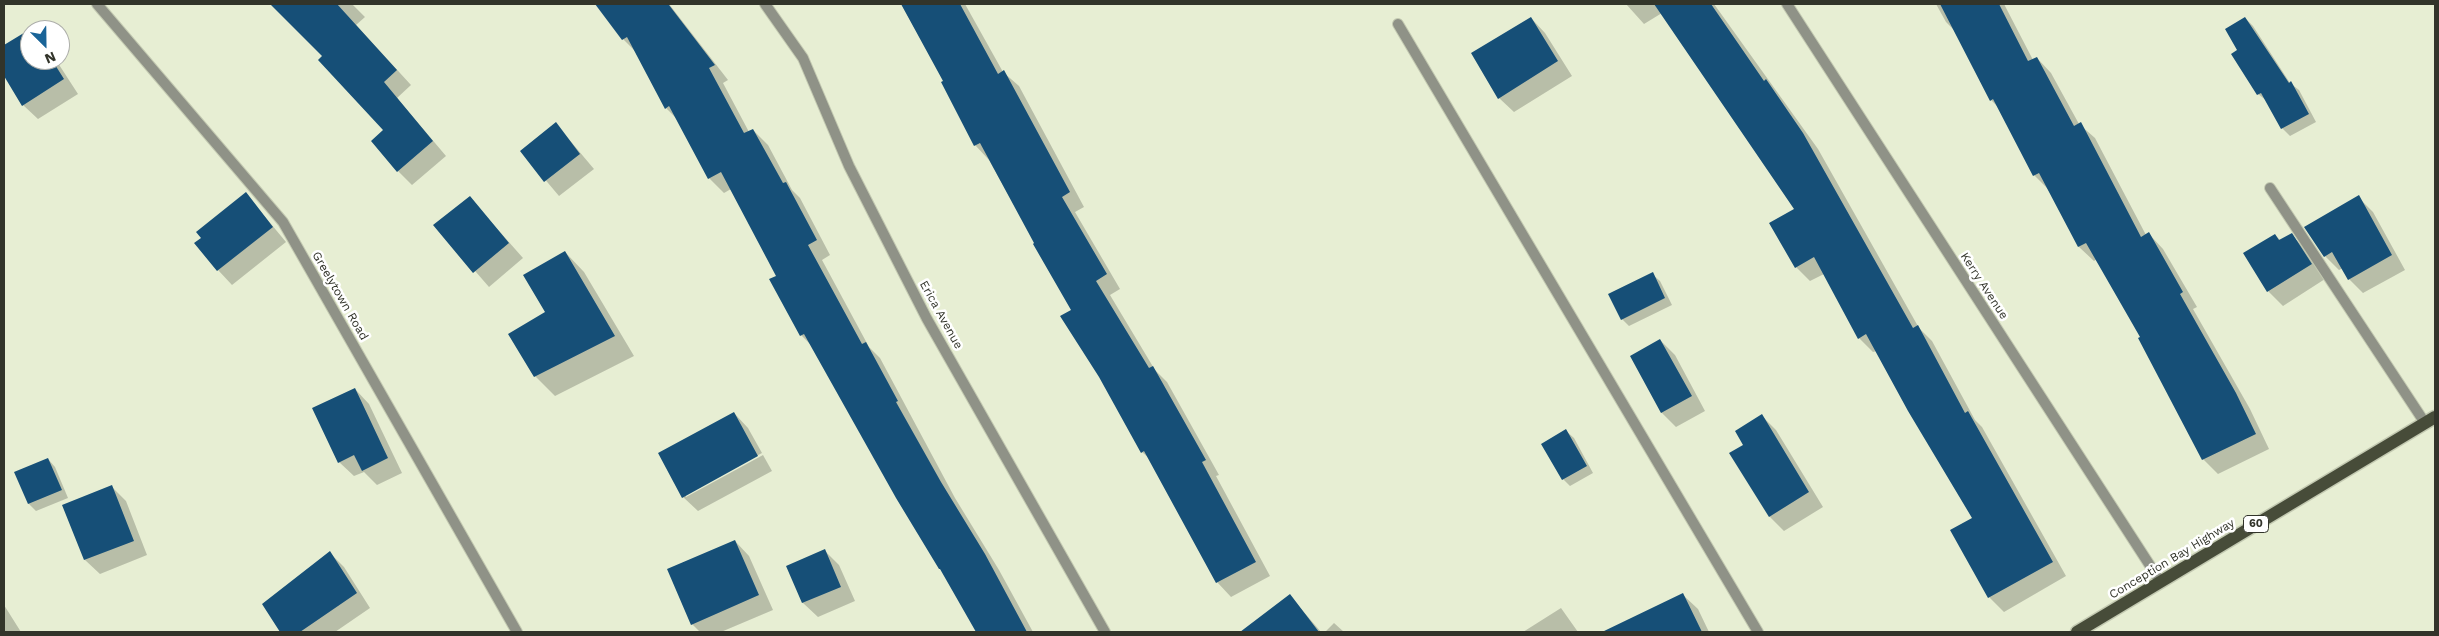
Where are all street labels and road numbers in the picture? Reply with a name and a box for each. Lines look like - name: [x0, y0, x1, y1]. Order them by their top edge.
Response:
- street label: Greelytown Road: [309, 249, 371, 343]
- street label: Kerry Avenue: [1957, 250, 2011, 322]
- street label: Erica Avenue: [916, 278, 966, 352]
- street label: Conception Bay Highway: [2107, 516, 2237, 602]
- road number: 60: [2244, 516, 2268, 532]

